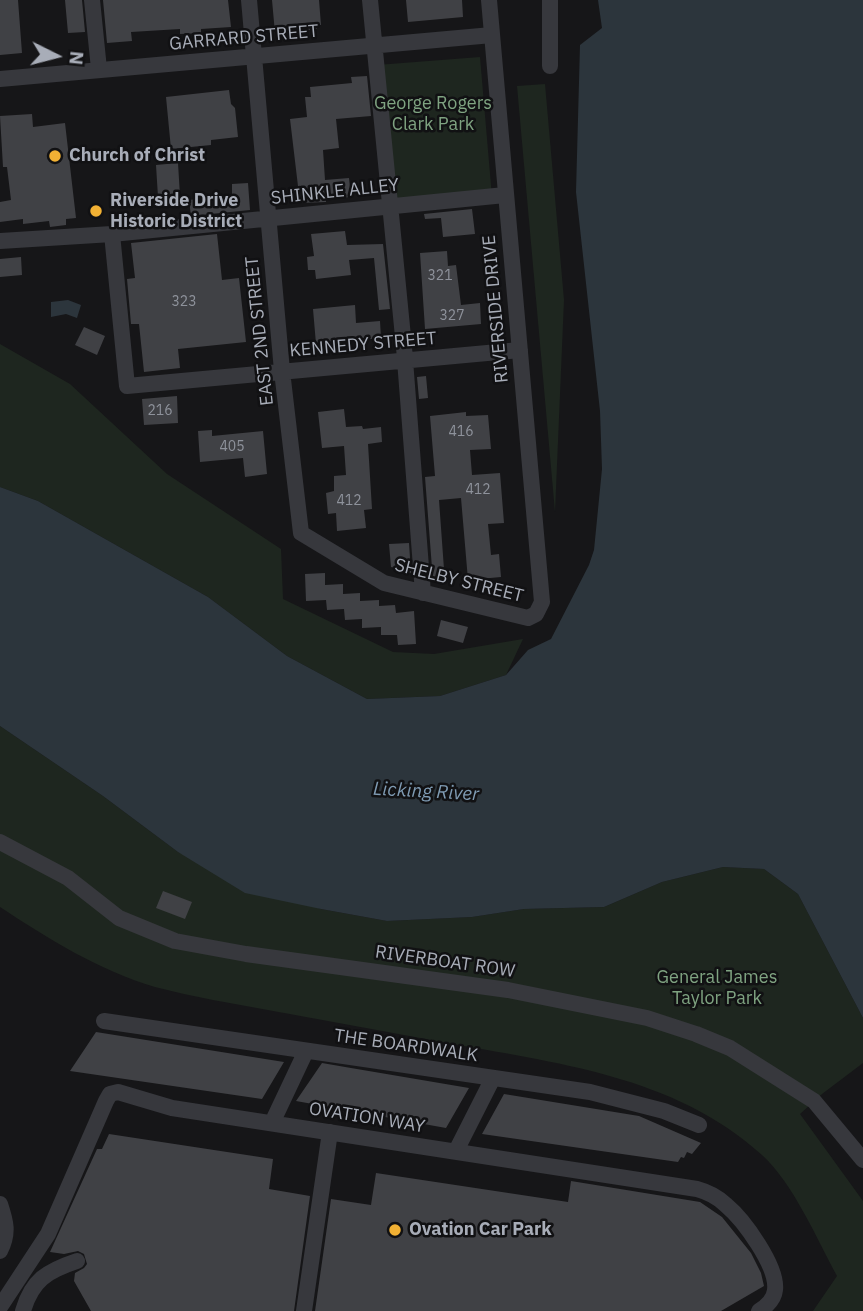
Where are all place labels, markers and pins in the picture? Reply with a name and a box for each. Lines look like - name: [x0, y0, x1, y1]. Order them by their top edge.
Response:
- place label: Church of Christ: [69, 145, 205, 167]
- marker: Church of Christ: [47, 148, 63, 164]
- place label: Riverside Drive Historic District: [110, 190, 242, 232]
- marker: Riverside Drive Historic District: [88, 203, 104, 219]
- place label: Ovation Car Park: [409, 1219, 552, 1241]
- marker: Ovation Car Park: [387, 1222, 403, 1238]

